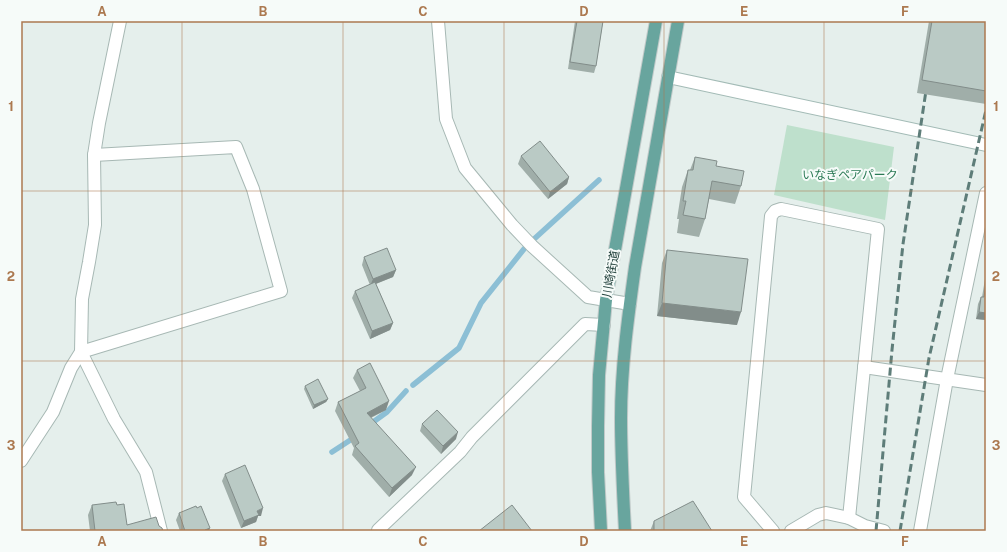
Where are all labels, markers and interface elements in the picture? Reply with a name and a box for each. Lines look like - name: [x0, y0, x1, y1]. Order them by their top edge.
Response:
- text: A: [97, 4, 107, 19]
- text: B: [259, 4, 268, 19]
- text: C: [418, 4, 428, 19]
- text: D: [579, 4, 589, 19]
- text: E: [740, 4, 748, 19]
- text: F: [901, 4, 909, 19]
- text: 1: [8, 99, 14, 114]
- text: 1: [993, 99, 999, 114]
- park label: いなぎペアパーク: [802, 168, 898, 182]
- street label: 川崎街道: [600, 249, 622, 299]
- text: 2: [7, 269, 15, 284]
- text: 2: [992, 269, 1000, 284]
- text: 3: [7, 438, 16, 453]
- text: 3: [992, 438, 1001, 453]
- text: A: [97, 534, 107, 549]
- text: B: [259, 534, 268, 549]
- text: C: [418, 534, 428, 549]
- text: D: [579, 534, 589, 549]
- text: E: [740, 534, 748, 549]
- text: F: [901, 534, 909, 549]

